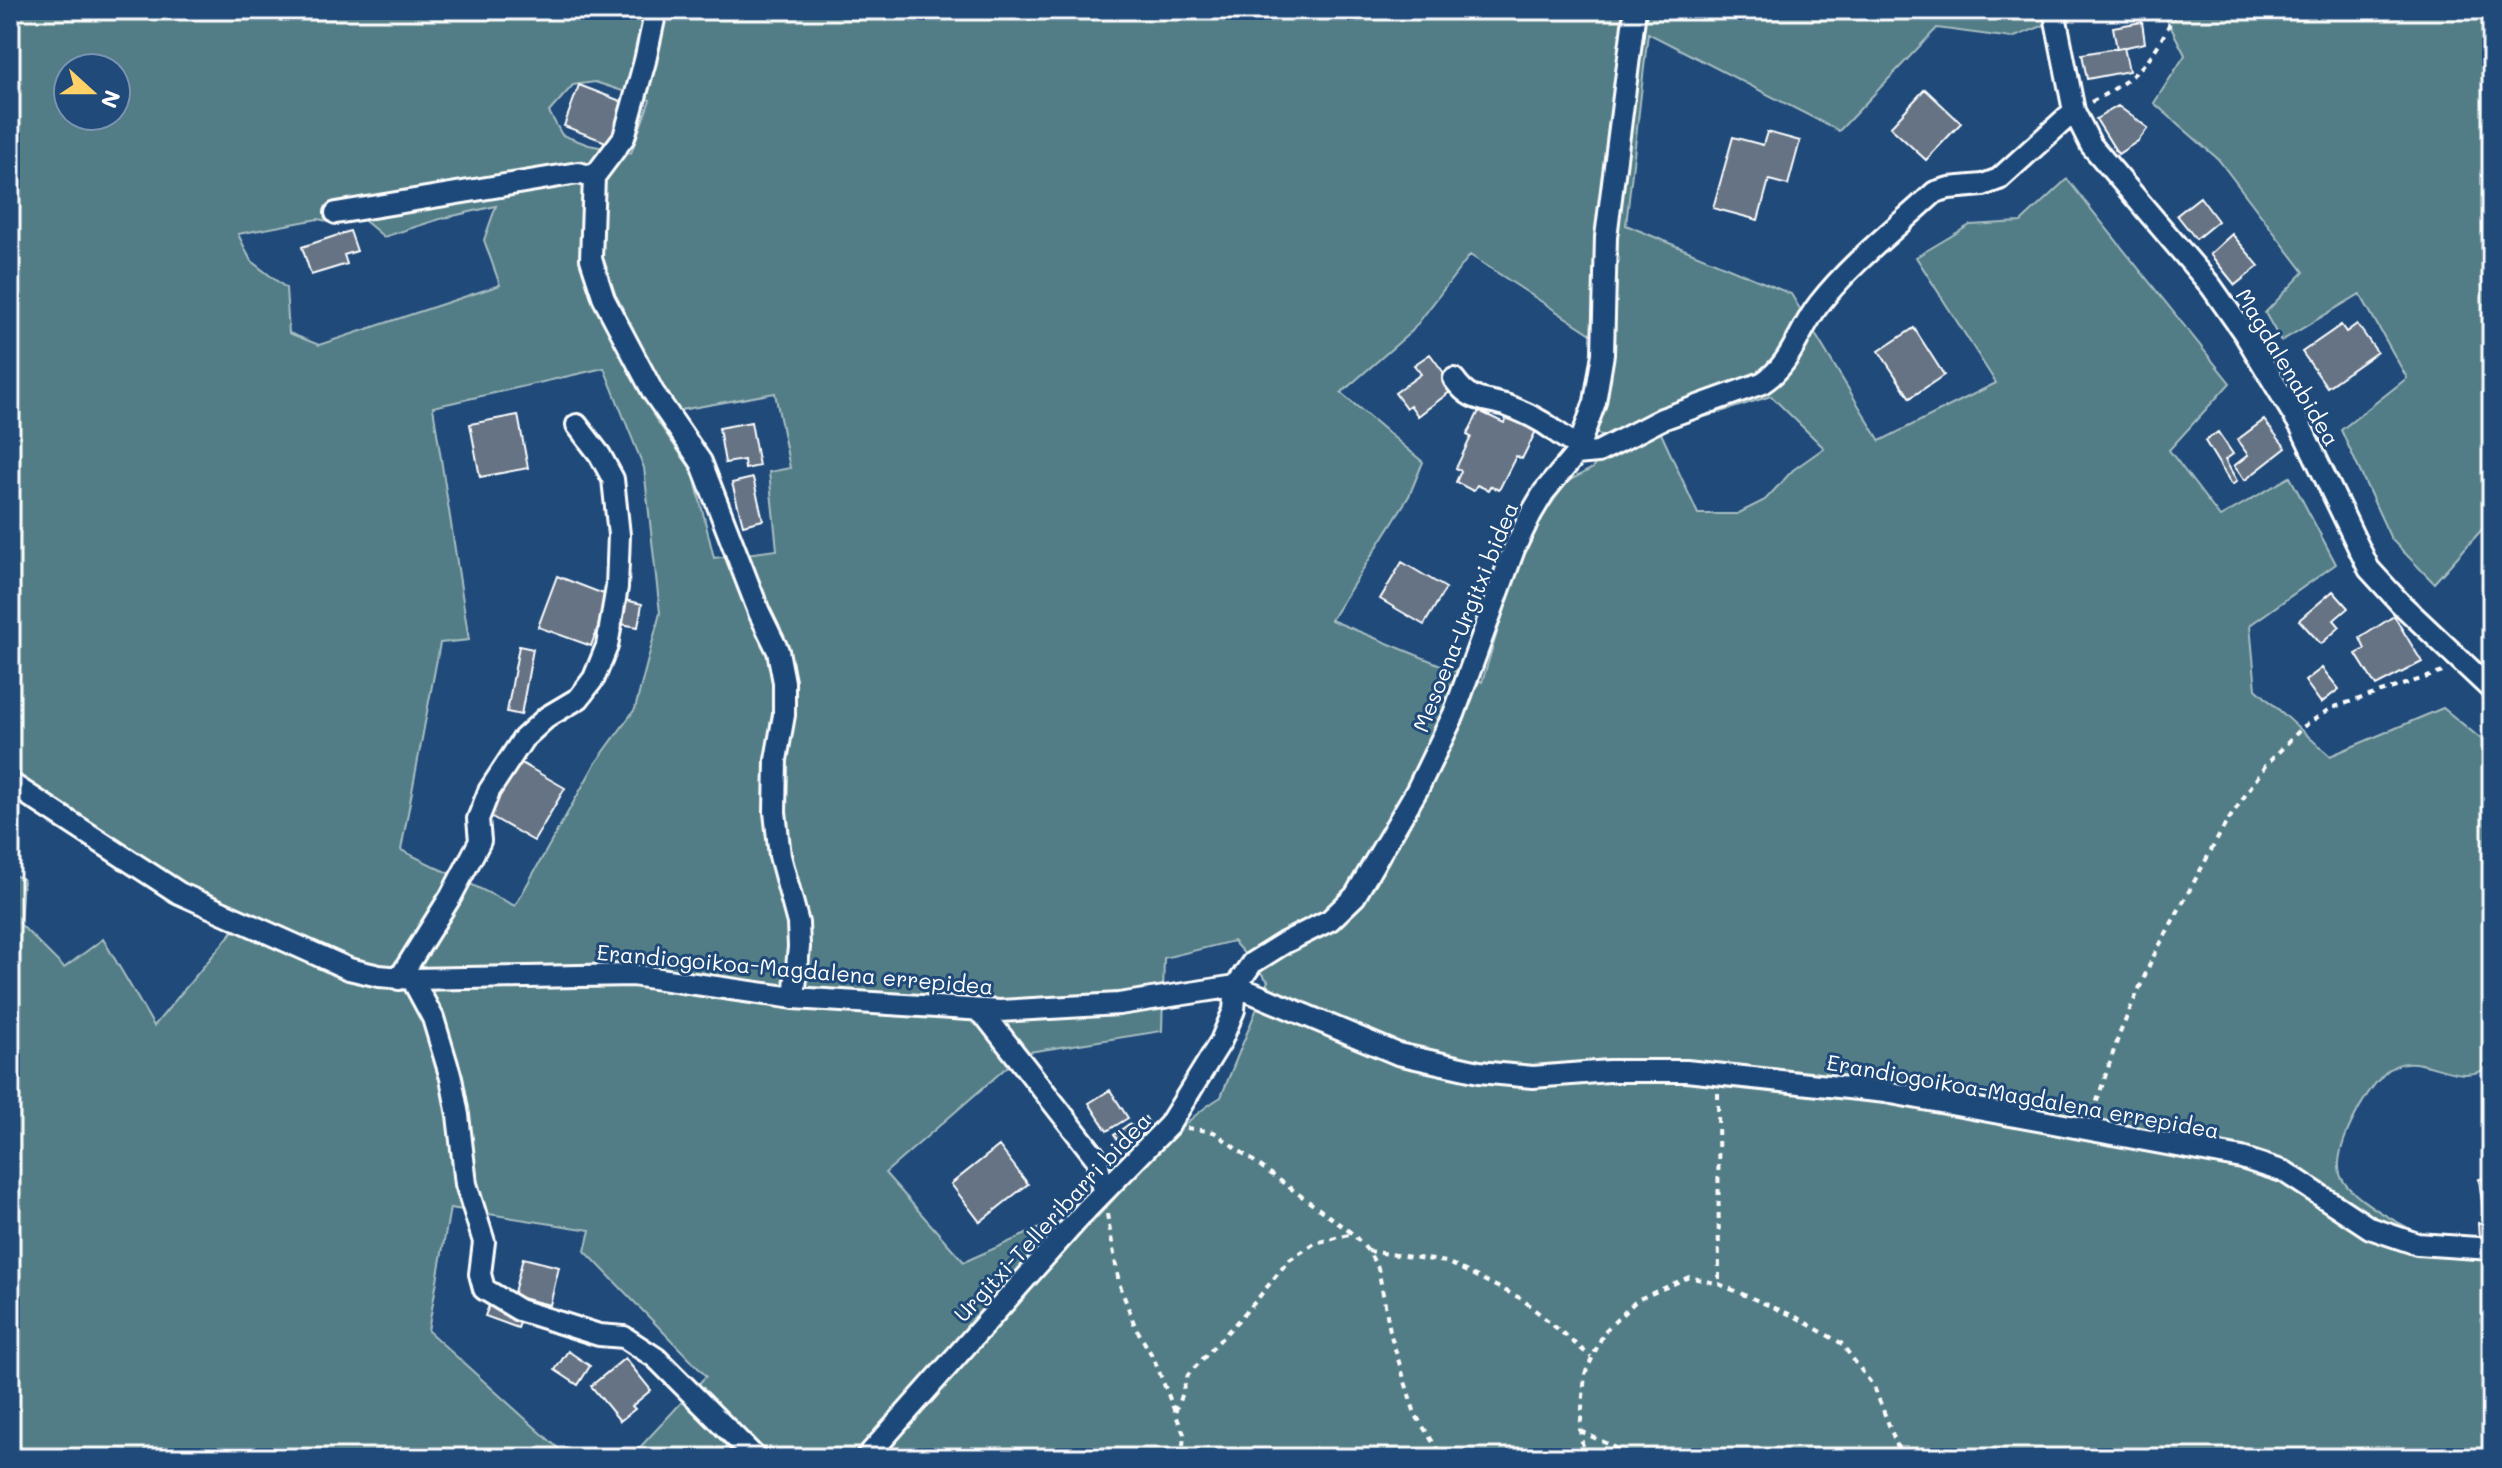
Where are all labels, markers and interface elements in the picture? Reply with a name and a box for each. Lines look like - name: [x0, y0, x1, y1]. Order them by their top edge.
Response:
- north arrow: [52, 52, 132, 132]
- text: N: [95, 86, 128, 112]
- street label: Magdalenabidea: [2230, 283, 2346, 451]
- street label: Mesoena-Urgitxi bidea: [1406, 498, 1524, 736]
- street label: Erandiogoikoa-Magdalena errepidea: [595, 937, 995, 1001]
- street label: Erandiogoikoa-Magdalena errepidea: [1824, 1047, 2222, 1145]
- street label: Urgitxi-Telleribarri bidea: [947, 1106, 1157, 1328]

